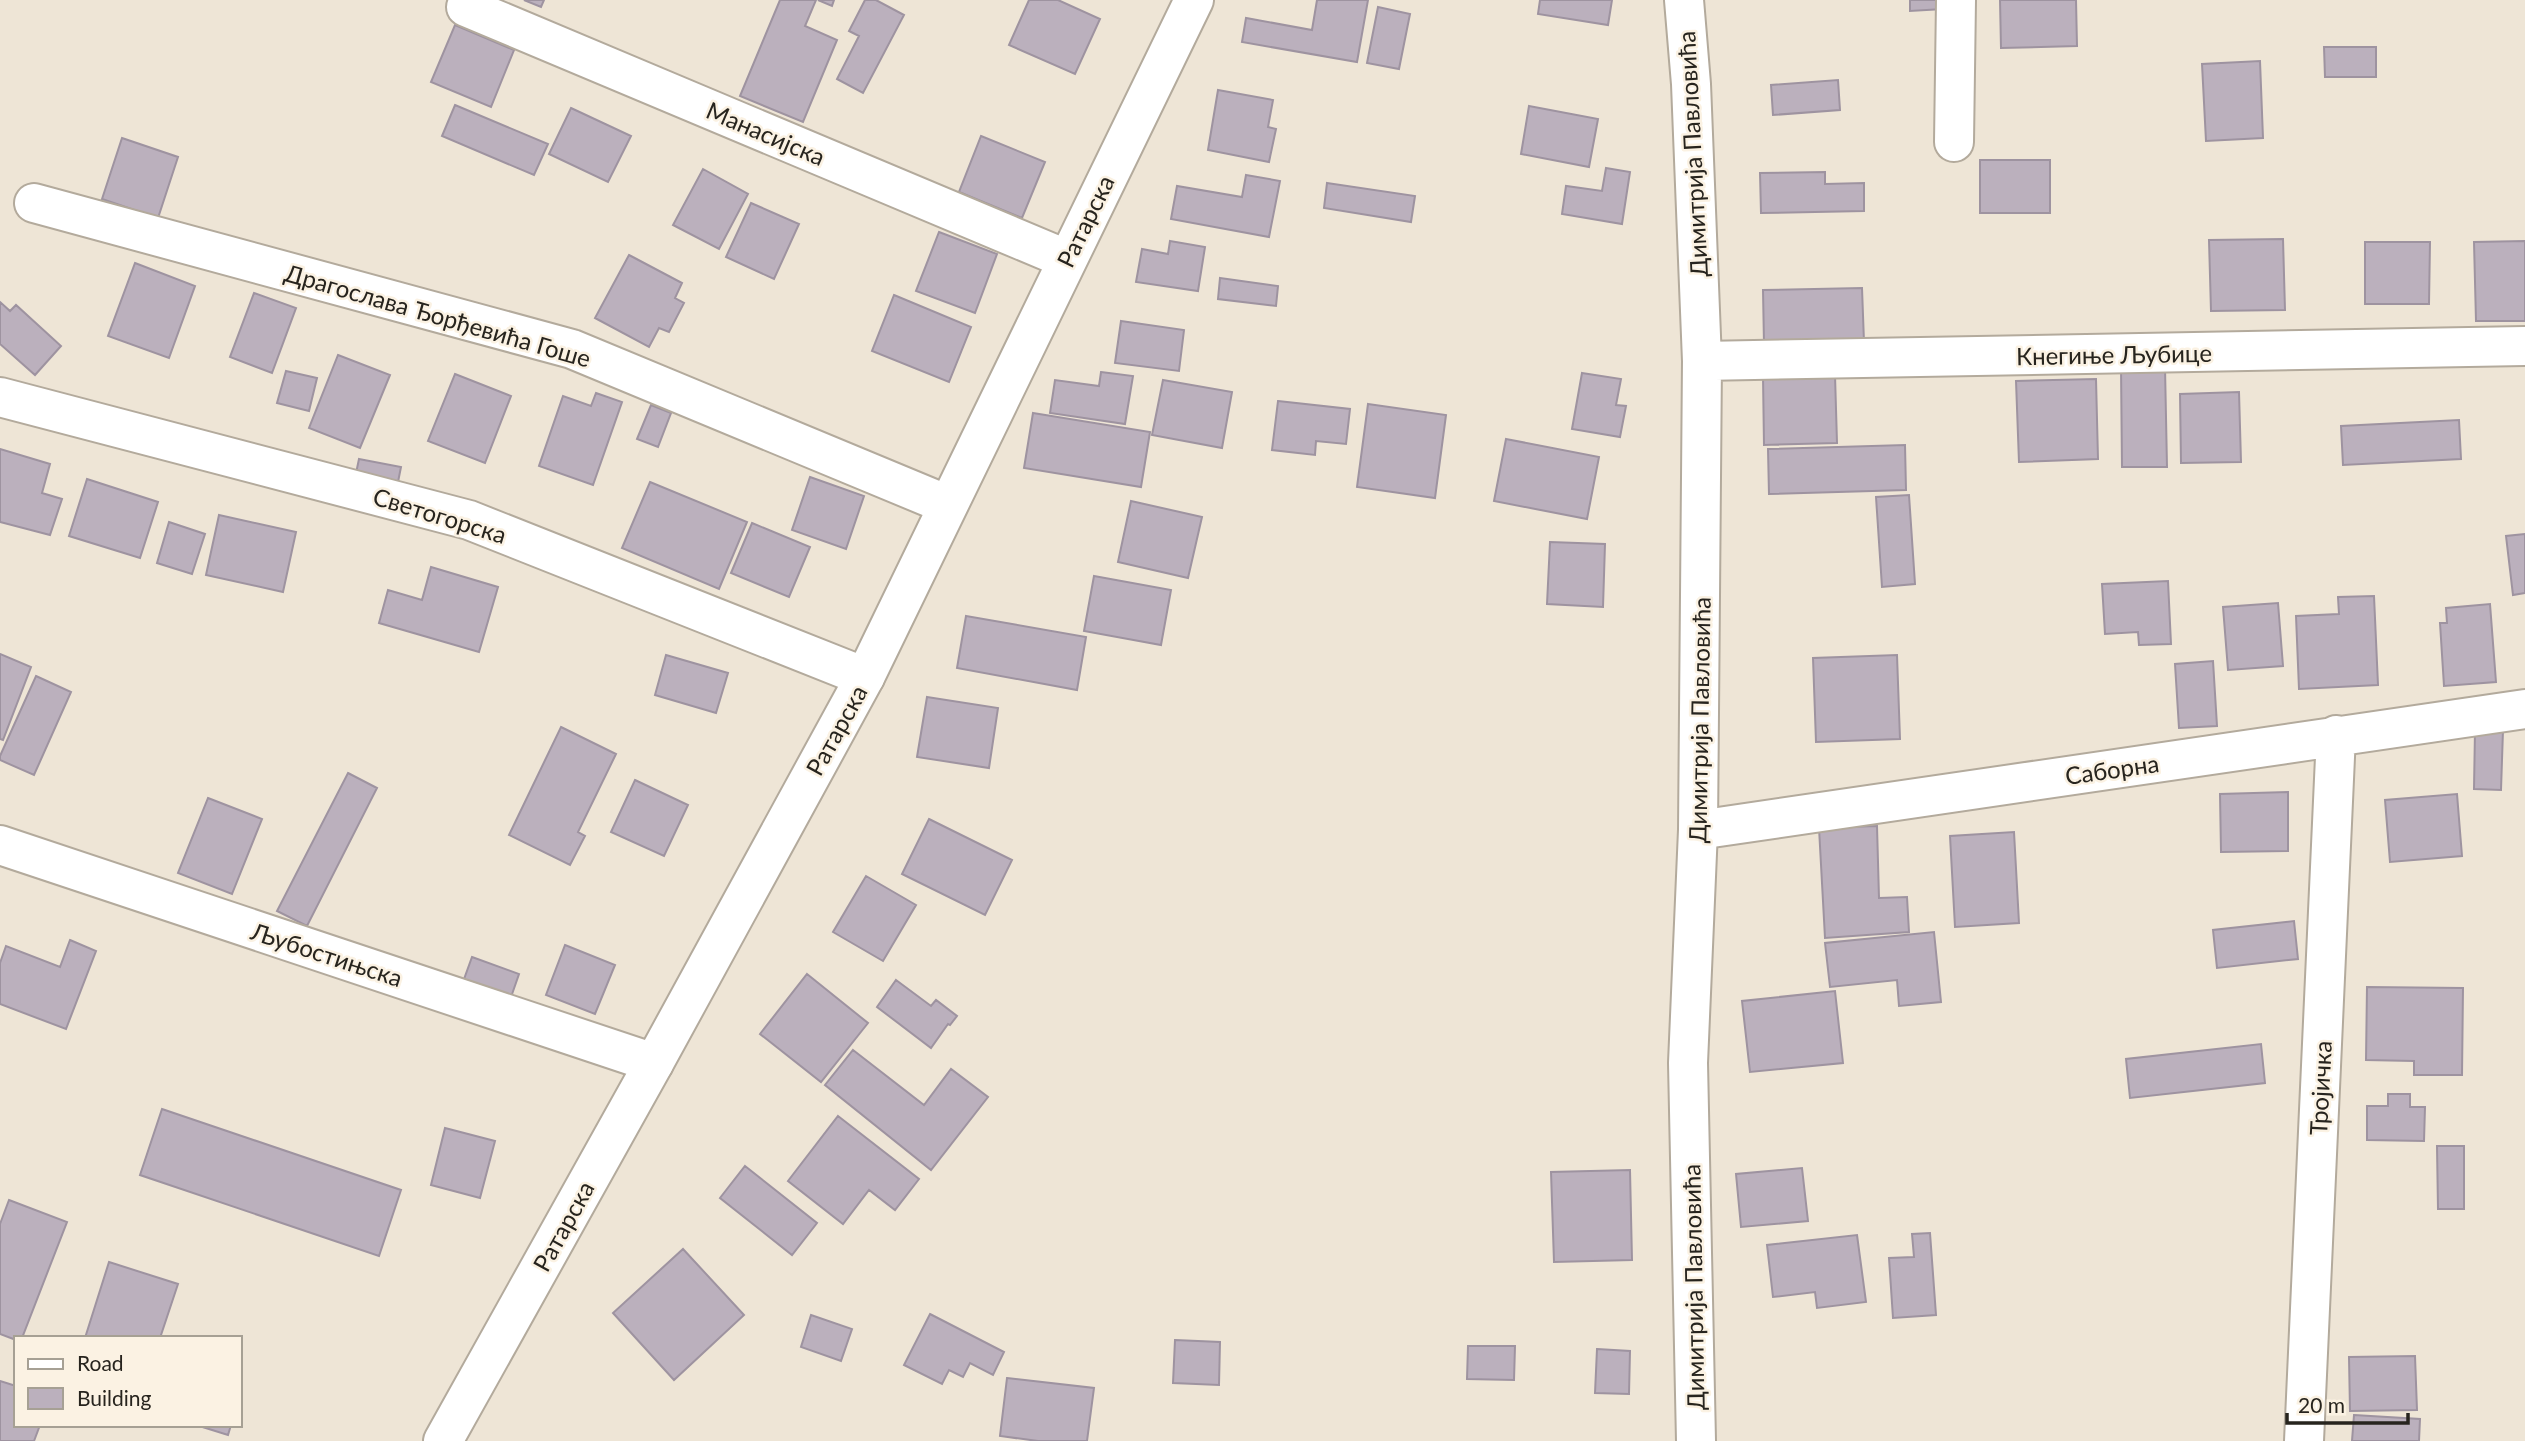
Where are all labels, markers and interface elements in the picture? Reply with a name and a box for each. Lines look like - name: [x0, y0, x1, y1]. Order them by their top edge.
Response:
- street label: Димитрија Павловића: [1671, 30, 1713, 278]
- street label: Манасијска: [702, 95, 830, 171]
- street label: Ратарска: [1050, 170, 1120, 272]
- street label: Драгослава Ђорђевића Гоше: [282, 257, 594, 373]
- street label: Кнегиње Љубице: [2016, 338, 2212, 370]
- street label: Светогорска: [370, 481, 510, 549]
- street label: Димитрија Павловића: [1682, 597, 1716, 843]
- street label: Ратарска: [799, 680, 873, 780]
- street label: Саборна: [2063, 748, 2161, 790]
- street label: Љубостињска: [247, 916, 406, 992]
- street label: Тројичка: [2303, 1040, 2337, 1136]
- street label: Димитрија Павловића: [1676, 1164, 1710, 1410]
- street label: Ратарска: [526, 1176, 600, 1276]
- legend: [14, 1336, 242, 1427]
- text: Road: [77, 1350, 124, 1375]
- scale bar: [2287, 1382, 2408, 1426]
- text: Building: [77, 1385, 152, 1410]
- text: 20 m: [2298, 1392, 2345, 1417]

